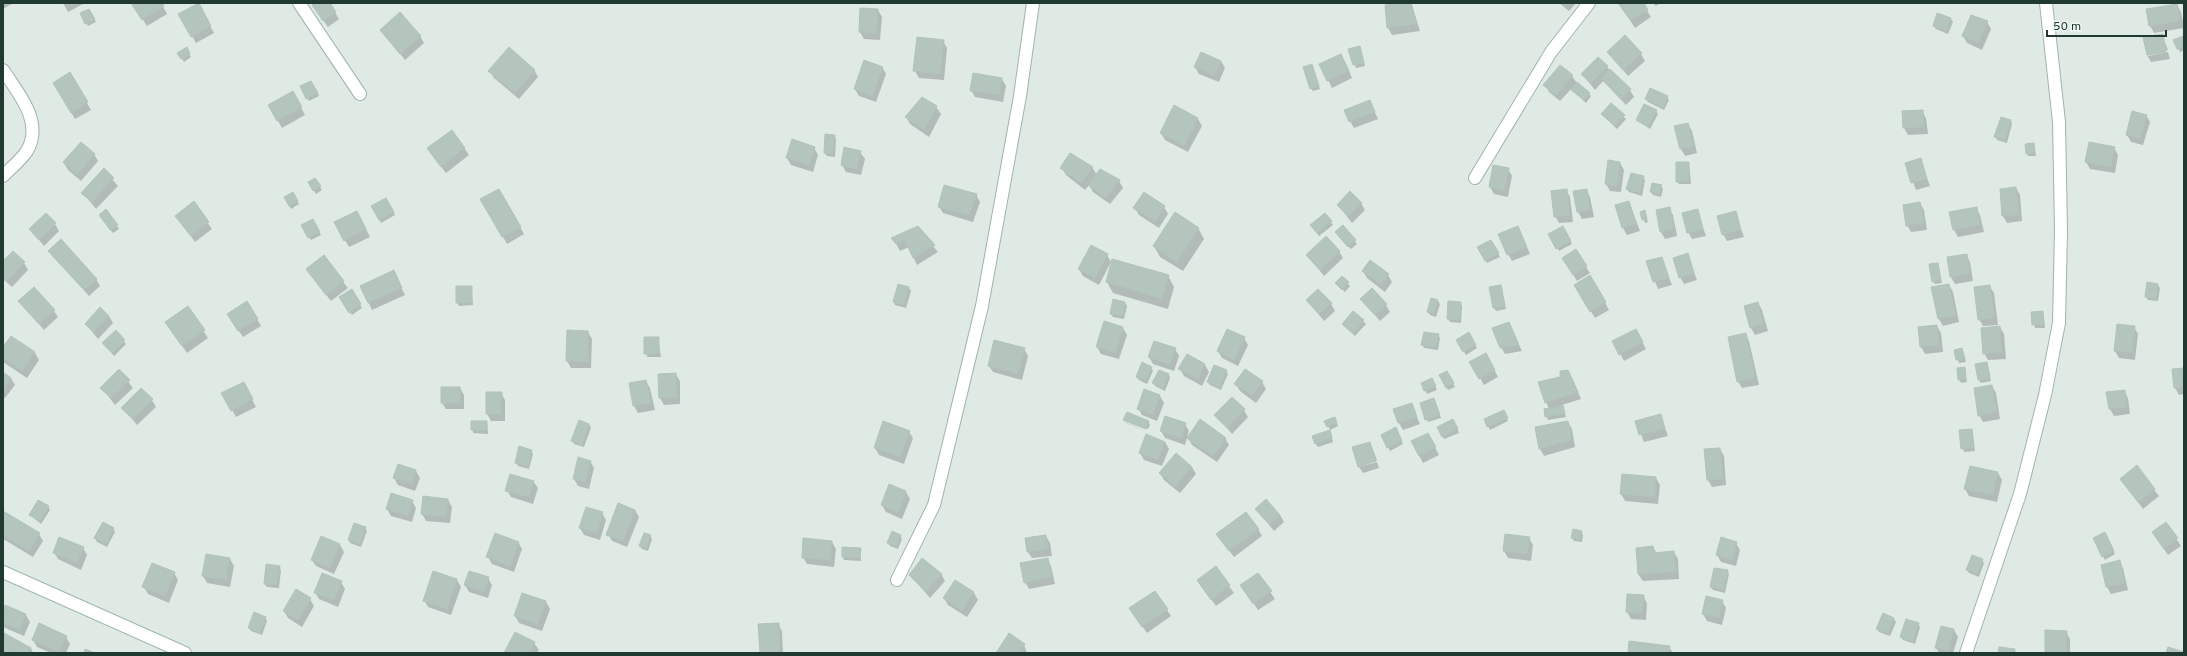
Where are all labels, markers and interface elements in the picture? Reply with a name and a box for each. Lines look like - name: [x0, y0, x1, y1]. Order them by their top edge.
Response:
- scale bar: [2047, 12, 2166, 38]
- text: 50 m: [2053, 19, 2081, 35]

